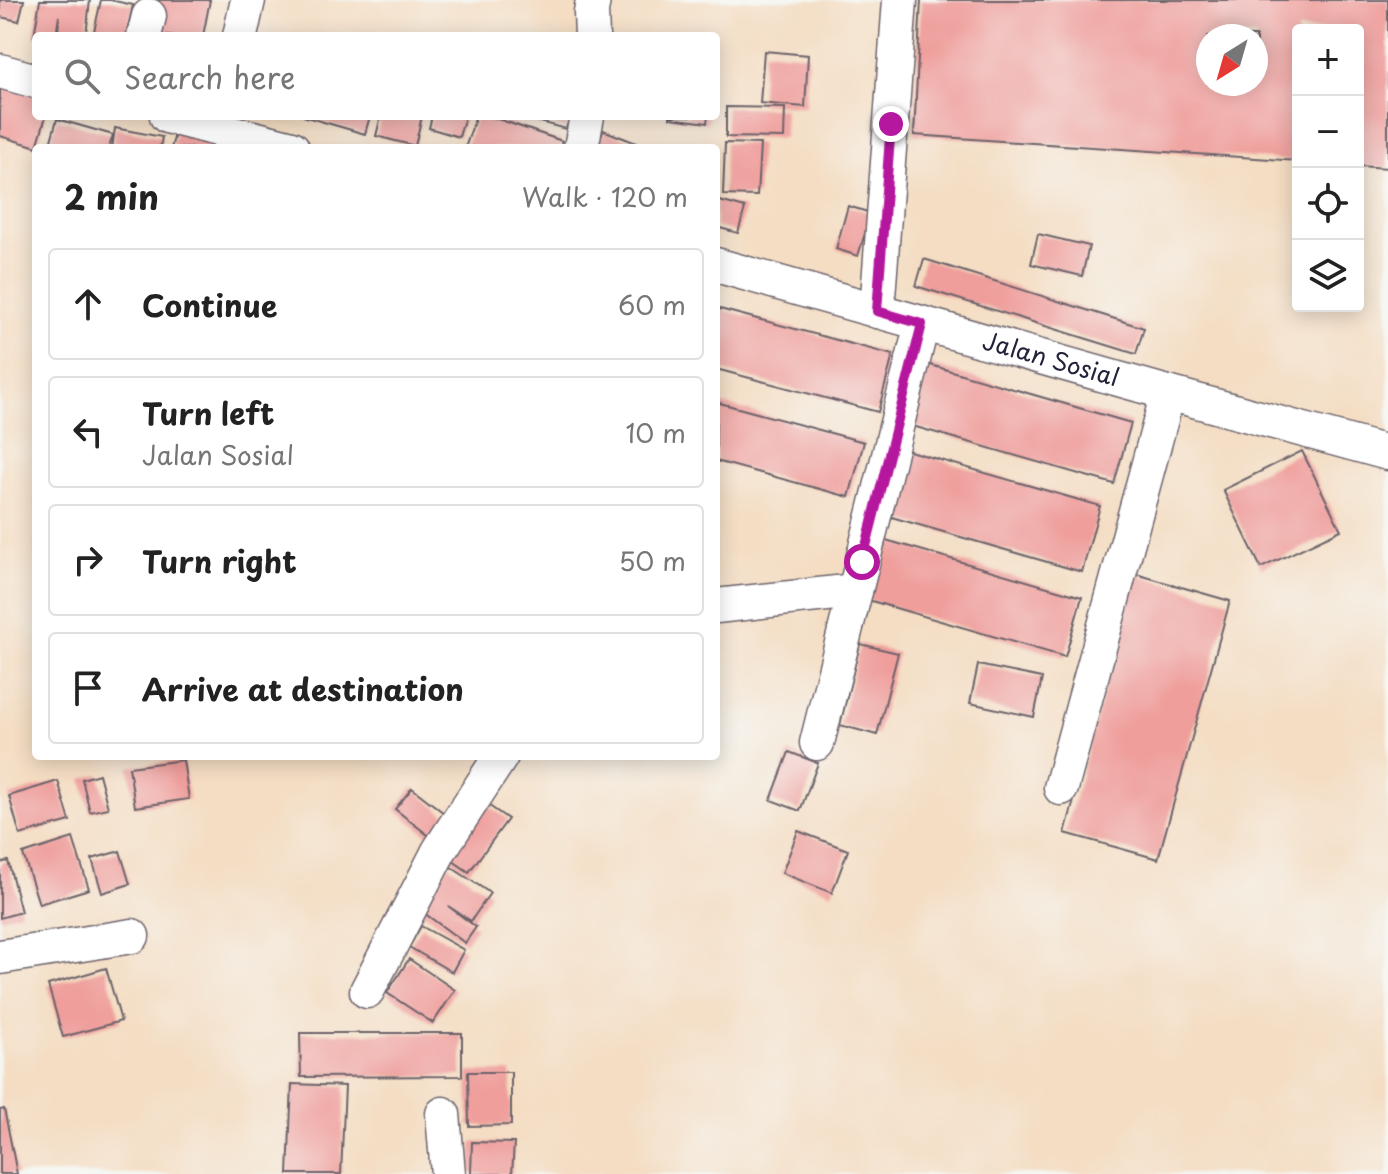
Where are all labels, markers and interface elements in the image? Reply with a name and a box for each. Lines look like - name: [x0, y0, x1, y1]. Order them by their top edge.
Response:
- north arrow: [1196, 24, 1268, 96]
- map controls: [1292, 24, 1364, 312]
- button: +: [1292, 24, 1364, 96]
- search box: [32, 32, 720, 120]
- icon: search: [60, 54, 104, 98]
- text: Search here: [124, 54, 296, 99]
- button: −: [1292, 96, 1364, 168]
- route end: [873, 106, 909, 142]
- button: locate: [1292, 168, 1364, 240]
- text: 2 min: [64, 170, 159, 222]
- text: Walk · 120 m: [522, 177, 688, 216]
- button: layers: [1292, 240, 1364, 312]
- icon: ahead: [66, 282, 110, 326]
- text: Continue: [142, 282, 277, 327]
- text: 60 m: [618, 285, 686, 324]
- street label: Jalan Sosial: [979, 321, 1124, 394]
- text: Turn left: [142, 390, 274, 435]
- icon: left: [66, 410, 110, 454]
- text: 10 m: [625, 413, 686, 452]
- text: Jalan Sosial: [142, 435, 294, 474]
- icon: right: [66, 538, 110, 582]
- text: Turn right: [142, 538, 297, 583]
- text: 50 m: [619, 541, 686, 580]
- route start: [844, 544, 880, 580]
- icon: arrive: [66, 666, 110, 710]
- text: Arrive at destination: [142, 666, 464, 711]

